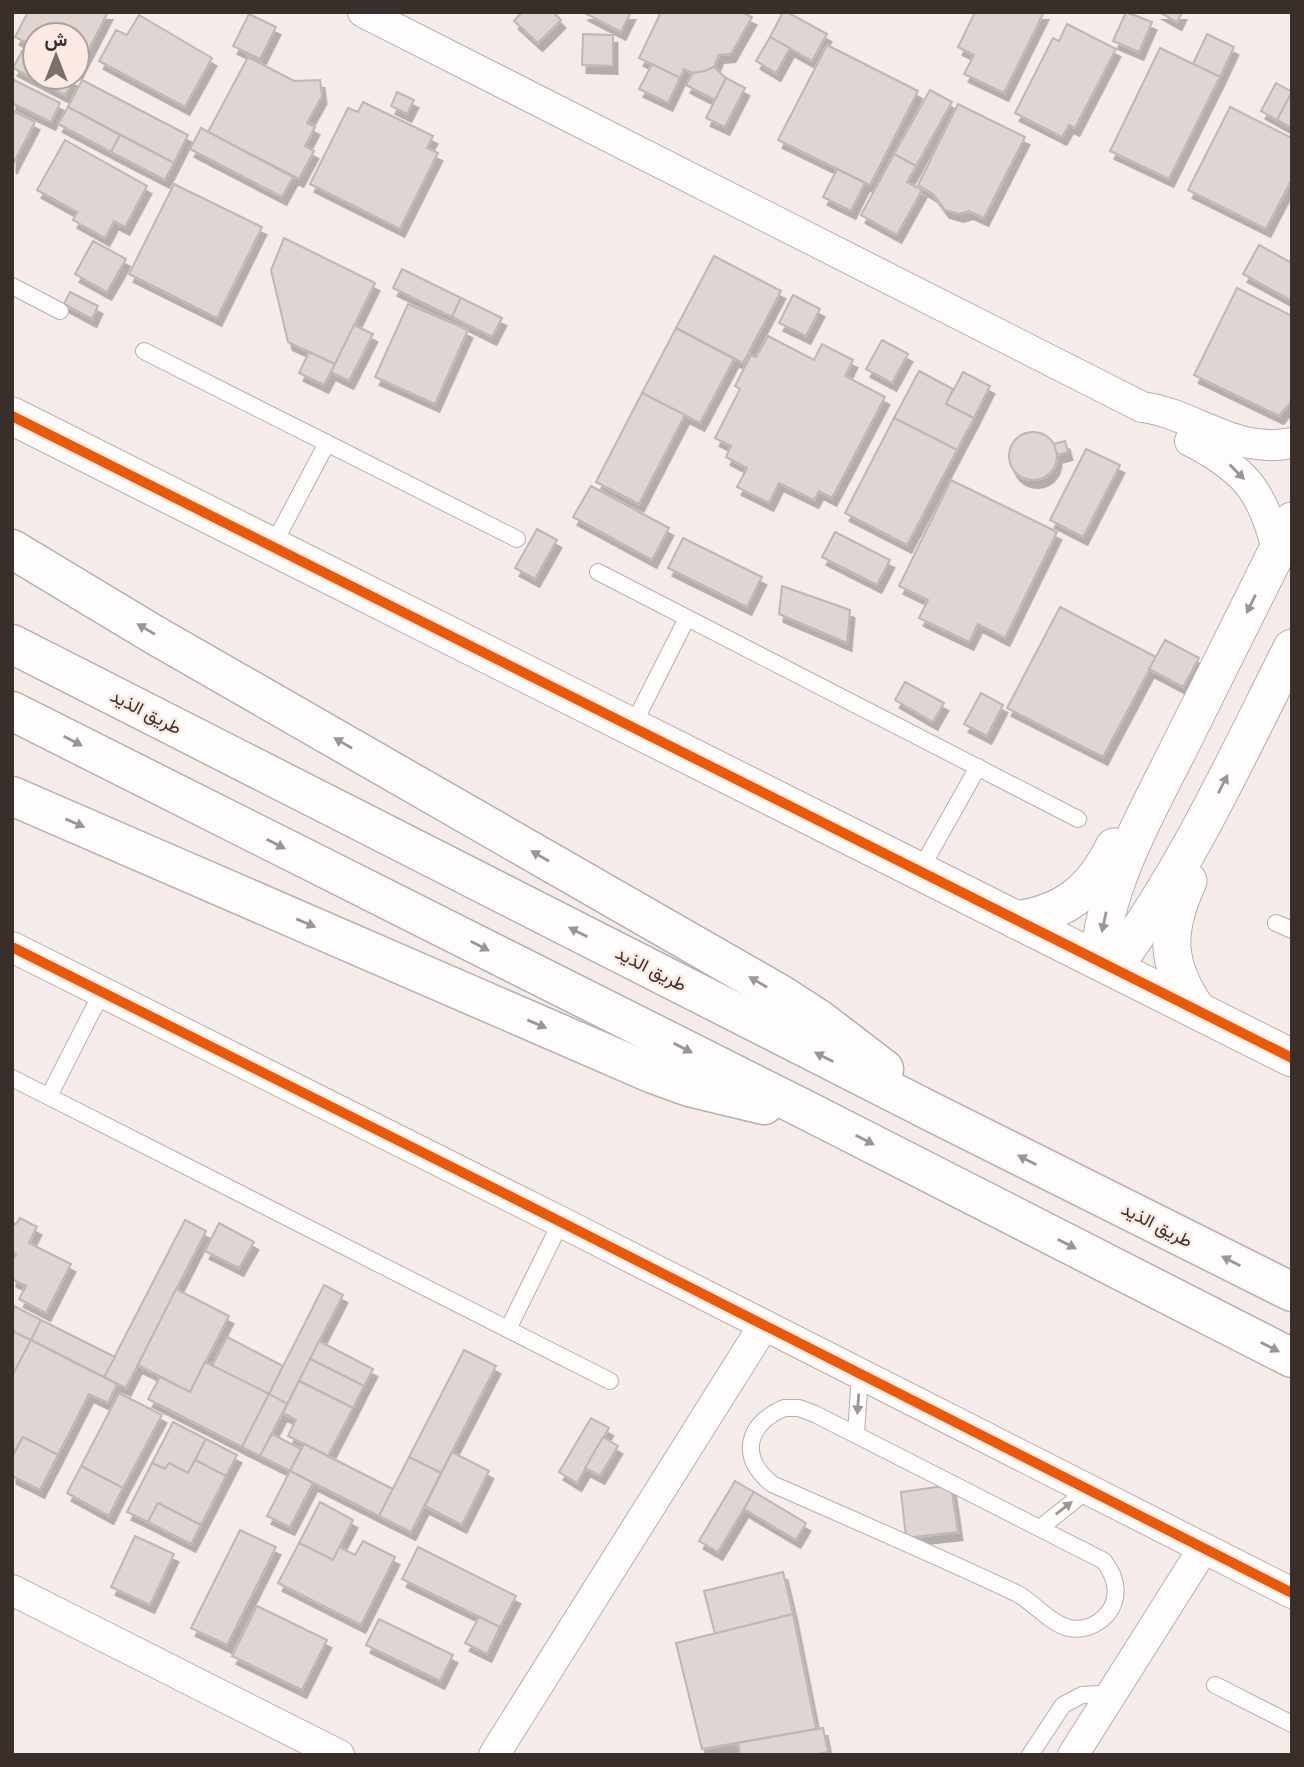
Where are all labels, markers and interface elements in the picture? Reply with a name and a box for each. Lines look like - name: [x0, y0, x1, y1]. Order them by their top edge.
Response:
- north arrow: [21, 21, 91, 91]
- text: ش: [45, 27, 68, 51]
- one-way arrow: [1229, 463, 1245, 480]
- one-way arrow: [1245, 594, 1256, 614]
- one-way arrow: [136, 623, 155, 635]
- street label: طريق الذيد: [107, 684, 186, 739]
- one-way arrow: [63, 736, 83, 747]
- one-way arrow: [333, 737, 352, 749]
- one-way arrow: [1218, 774, 1229, 794]
- one-way arrow: [65, 817, 85, 829]
- one-way arrow: [266, 838, 286, 849]
- one-way arrow: [530, 850, 550, 862]
- one-way arrow: [1098, 911, 1109, 933]
- one-way arrow: [296, 918, 317, 929]
- one-way arrow: [568, 926, 588, 937]
- one-way arrow: [470, 941, 490, 952]
- street label: طريق الذيد: [612, 941, 691, 996]
- one-way arrow: [749, 976, 768, 988]
- one-way arrow: [527, 1018, 547, 1030]
- one-way arrow: [673, 1043, 693, 1054]
- one-way arrow: [814, 1052, 834, 1063]
- one-way arrow: [855, 1135, 875, 1146]
- one-way arrow: [1017, 1154, 1037, 1165]
- street label: طريق الذيد: [1118, 1197, 1197, 1252]
- one-way arrow: [1057, 1238, 1077, 1249]
- one-way arrow: [1221, 1256, 1241, 1267]
- one-way arrow: [1260, 1342, 1280, 1353]
- one-way arrow: [852, 1393, 863, 1415]
- one-way arrow: [1055, 1501, 1073, 1516]

